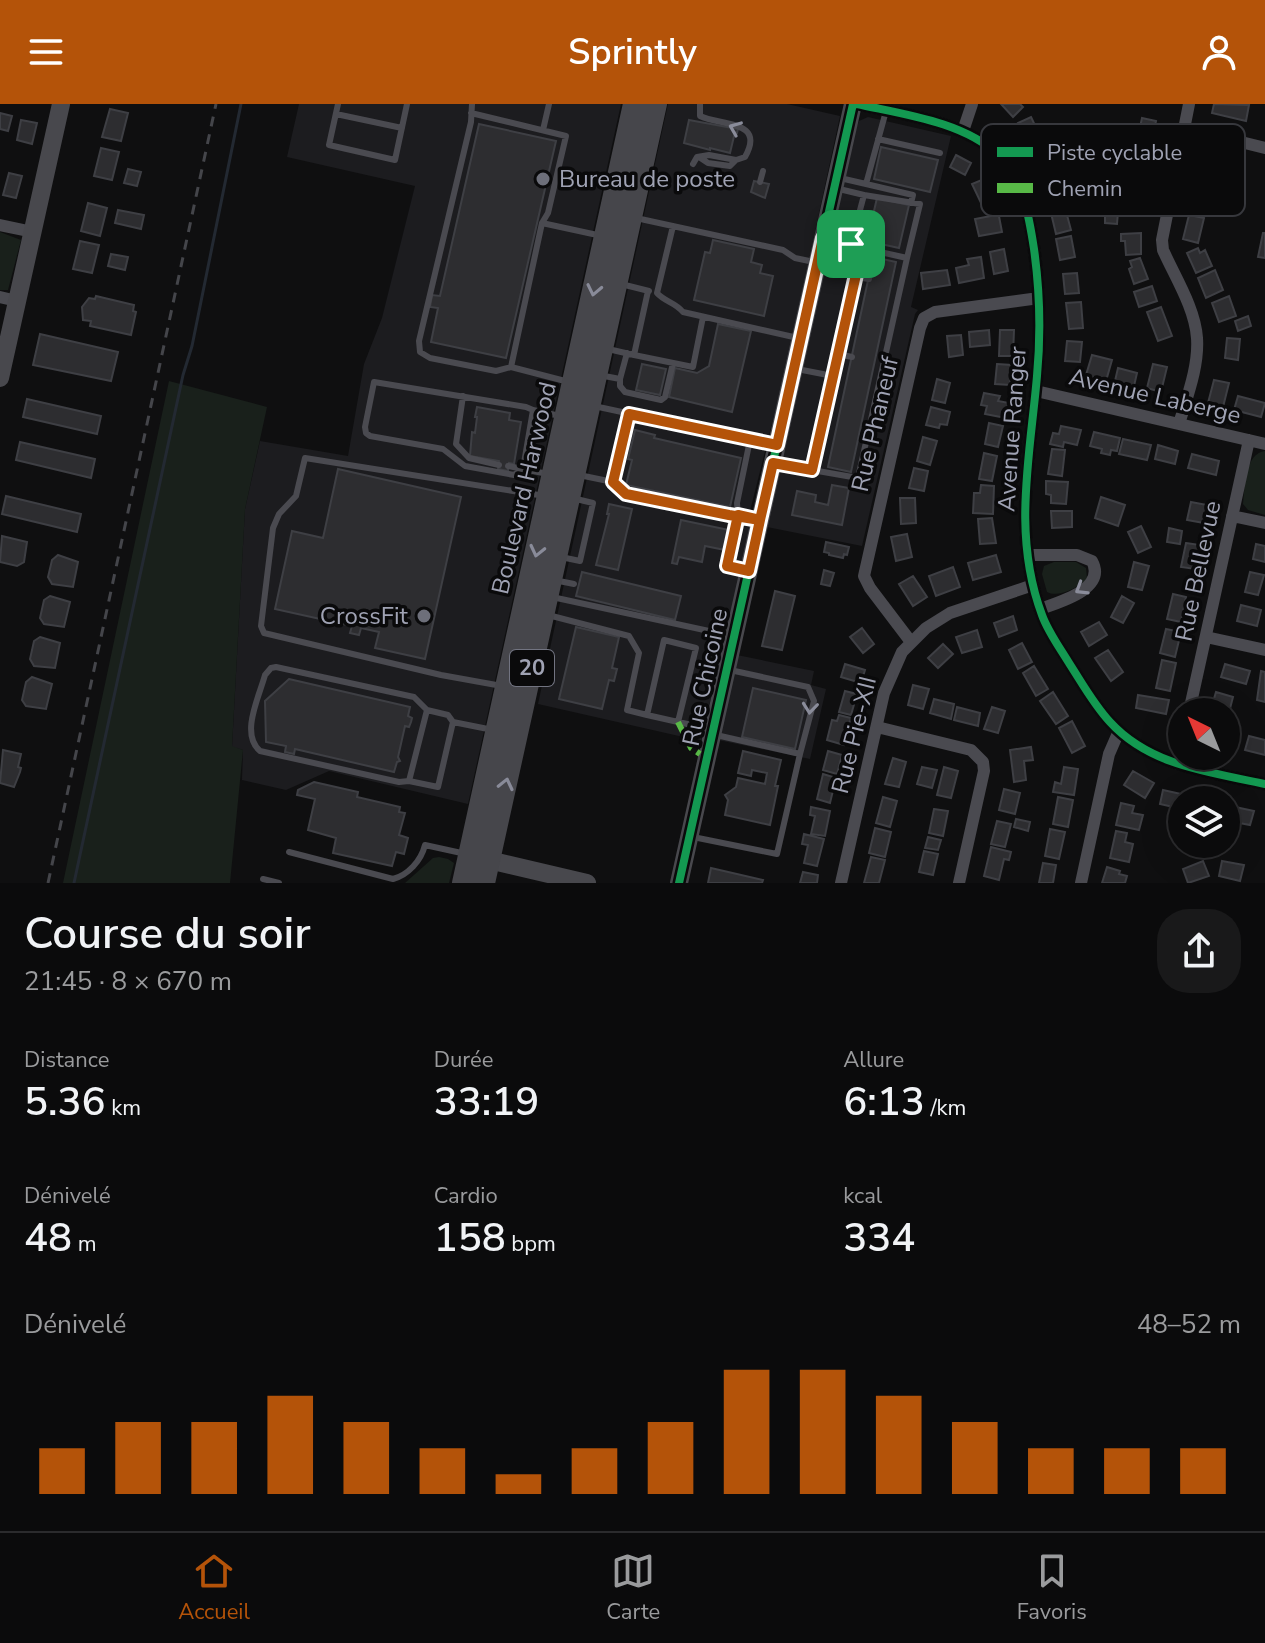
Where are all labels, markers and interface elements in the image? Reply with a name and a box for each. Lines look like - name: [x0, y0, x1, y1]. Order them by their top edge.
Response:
- text: Sprintly: [568, 28, 697, 77]
- icon: menu: [24, 30, 68, 74]
- icon: person: [1197, 30, 1241, 74]
- one-way arrow: [729, 121, 743, 138]
- legend: [981, 124, 1245, 216]
- text: Piste cyclable: [1047, 138, 1182, 168]
- place label: Bureau de poste: [559, 163, 735, 195]
- marker: Bureau de poste: [534, 170, 552, 188]
- text: Chemin: [1047, 174, 1122, 204]
- pin: [817, 210, 885, 278]
- icon: arrive: [829, 222, 873, 266]
- one-way arrow: [586, 282, 603, 296]
- street label: Avenue Ranger: [990, 345, 1034, 513]
- street label: Rue Phaneuf: [844, 352, 906, 495]
- street label: Avenue Laberge: [1066, 361, 1244, 431]
- street label: Boulevard Harwood: [484, 379, 564, 597]
- street label: Rue Bellevue: [1168, 498, 1228, 644]
- one-way arrow: [529, 543, 546, 557]
- one-way arrow: [1075, 580, 1090, 595]
- place label: CrossFit: [320, 600, 409, 632]
- street label: Rue Chicoine: [675, 605, 735, 749]
- marker: CrossFit: [415, 607, 433, 625]
- road number: 20: [510, 650, 554, 686]
- street label: Rue Pie-XII: [824, 673, 884, 797]
- north arrow: [1168, 698, 1240, 770]
- map controls: [1168, 698, 1240, 858]
- one-way arrow: [802, 702, 819, 715]
- one-way arrow: [497, 778, 514, 791]
- button: layers: [1168, 786, 1240, 858]
- text: Course du soir: [24, 904, 311, 964]
- button: share: [1157, 909, 1241, 993]
- text: 21:45 · 8 × 670 m: [24, 964, 232, 999]
- text: Distance: [24, 1045, 109, 1075]
- text: Durée: [434, 1045, 493, 1075]
- text: Allure: [843, 1045, 904, 1075]
- text: 5.36: [24, 1075, 105, 1129]
- text: 33:19: [434, 1075, 539, 1129]
- text: 6:13: [843, 1075, 925, 1129]
- text: km: [105, 1093, 141, 1123]
- text: /km: [925, 1093, 966, 1123]
- text: Dénivelé: [24, 1181, 111, 1211]
- text: Cardio: [434, 1181, 498, 1211]
- text: kcal: [843, 1181, 882, 1211]
- text: 48: [24, 1211, 72, 1265]
- text: 158: [434, 1211, 506, 1265]
- text: 334: [843, 1211, 915, 1265]
- text: m: [72, 1229, 97, 1259]
- text: bpm: [506, 1229, 556, 1259]
- text: Dénivelé: [24, 1307, 126, 1342]
- text: 48–52 m: [1137, 1307, 1241, 1342]
- tab: Accueil: [178, 1549, 250, 1627]
- tab: Carte: [606, 1549, 660, 1627]
- tab: Favoris: [1017, 1549, 1087, 1627]

